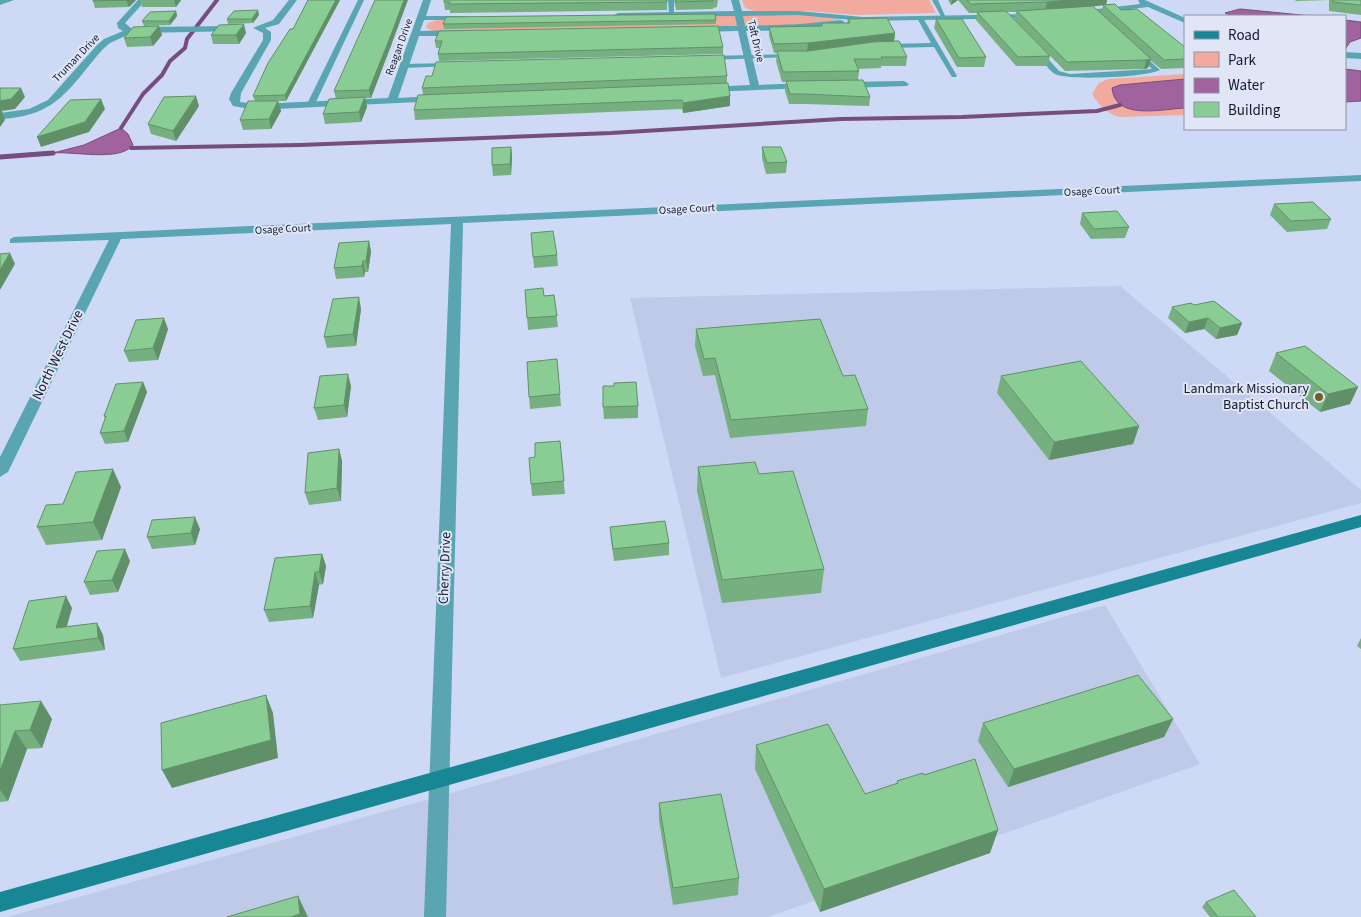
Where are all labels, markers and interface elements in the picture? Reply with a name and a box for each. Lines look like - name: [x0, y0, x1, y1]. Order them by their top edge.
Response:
- legend: [1184, 15, 1346, 130]
- street label: Reagan Drive: [382, 16, 416, 78]
- street label: Taft Drive: [744, 18, 768, 64]
- text: Road: [1228, 25, 1260, 46]
- street label: Truman Drive: [49, 30, 103, 85]
- text: Park: [1228, 50, 1257, 71]
- text: Water: [1228, 75, 1265, 96]
- text: Building: [1228, 100, 1281, 121]
- street label: Osage Court: [1064, 182, 1121, 200]
- street label: Osage Court: [659, 200, 716, 218]
- street label: Osage Court: [255, 220, 312, 238]
- street label: North West Drive: [28, 306, 89, 403]
- place label: Landmark Missionary Baptist Church: [1184, 379, 1309, 415]
- marker: Landmark Missionary Baptist Church: [1313, 391, 1325, 403]
- street label: Cherry Drive: [434, 531, 456, 604]

